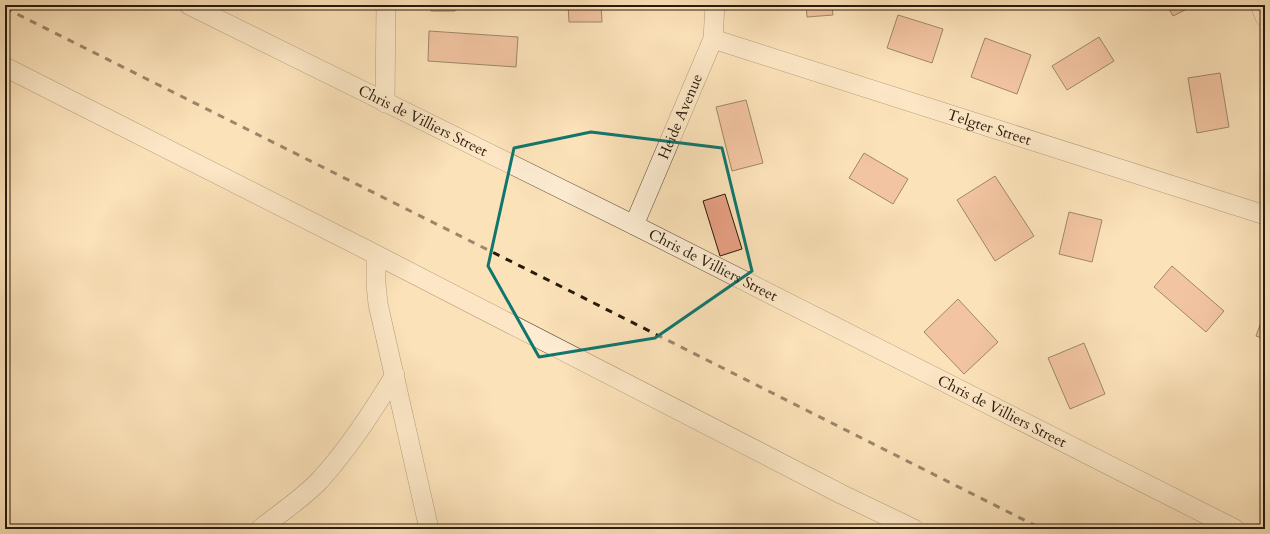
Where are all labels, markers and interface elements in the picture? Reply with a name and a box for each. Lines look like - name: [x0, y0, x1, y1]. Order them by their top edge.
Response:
- street label: Heide Avenue: [653, 70, 707, 162]
- street label: Chris de Villiers Street: [355, 80, 491, 161]
- street label: Telgter Street: [945, 104, 1034, 150]
- street label: Chris de Villiers Street: [645, 224, 781, 306]
- street label: Chris de Villiers Street: [934, 370, 1070, 452]

